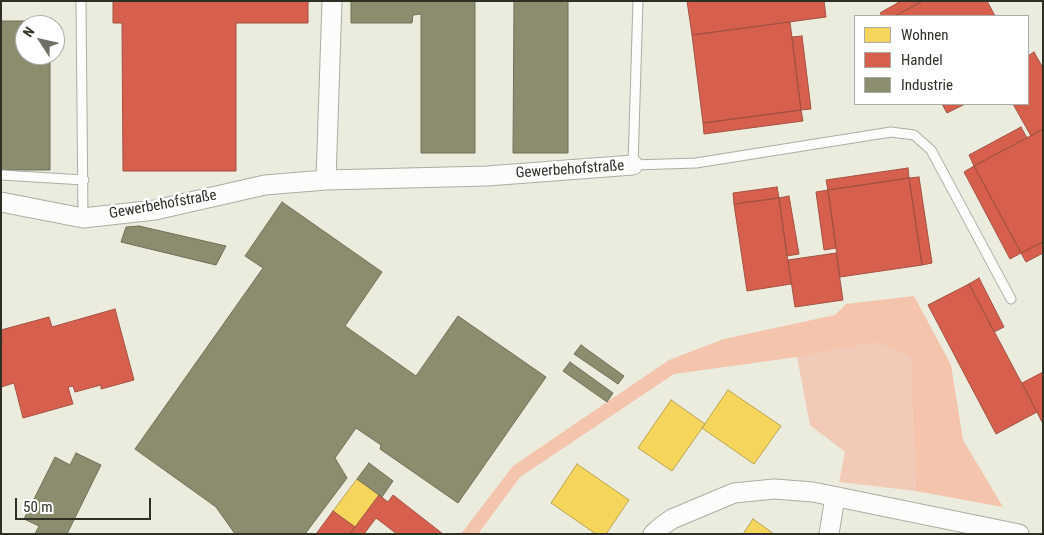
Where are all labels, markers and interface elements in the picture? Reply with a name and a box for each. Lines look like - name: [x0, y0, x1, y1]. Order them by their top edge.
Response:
- north arrow: [15, 15, 65, 65]
- legend: [854, 15, 1029, 105]
- text: N: [20, 24, 38, 40]
- text: Wohnen: [901, 26, 949, 44]
- text: Handel: [901, 51, 943, 69]
- text: Industrie: [901, 76, 953, 94]
- street label: Gewerbehofstraße: [515, 157, 625, 183]
- street label: Gewerbehofstraße: [108, 187, 218, 223]
- scale bar: [18, 488, 154, 520]
- text: 50 m: [23, 498, 53, 516]

